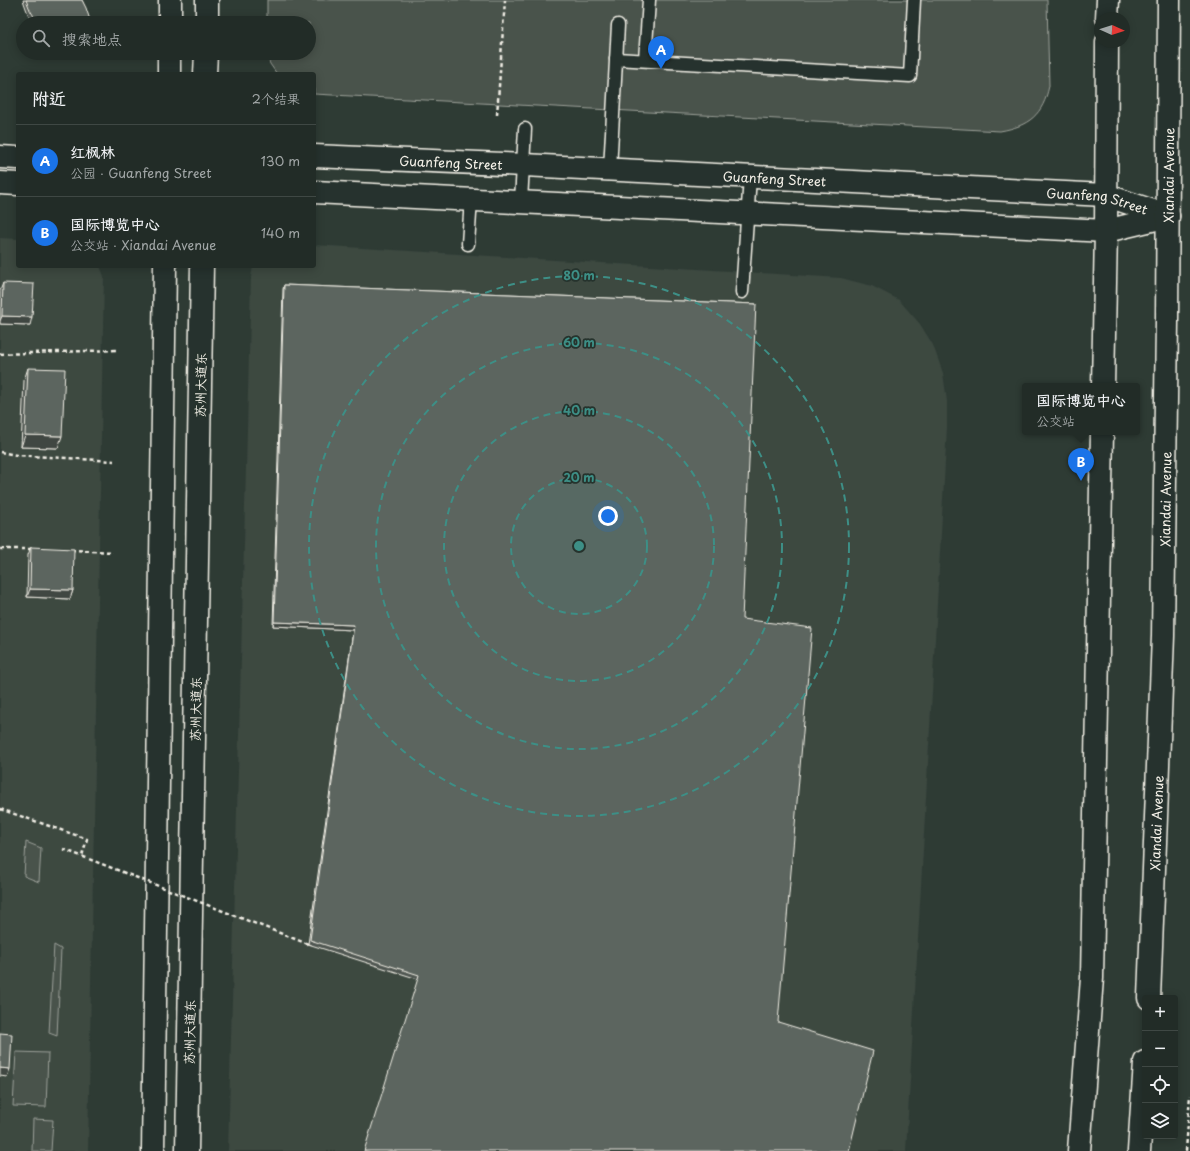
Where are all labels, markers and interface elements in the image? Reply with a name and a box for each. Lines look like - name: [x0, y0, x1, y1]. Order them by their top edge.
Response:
- north arrow: [1094, 12, 1130, 48]
- search box: [16, 16, 316, 60]
- icon: search: [30, 27, 52, 49]
- text: 搜索地点: [62, 27, 122, 50]
- pin: A: [648, 36, 674, 69]
- text: 附近: [32, 85, 66, 111]
- text: 2个结果: [252, 89, 300, 108]
- street label: Xiandai Avenue: [1158, 128, 1178, 223]
- text: 红枫林: [70, 140, 115, 163]
- street label: Guanfeng Street: [399, 150, 503, 174]
- text: A: [40, 151, 50, 170]
- text: 130 m: [261, 151, 300, 170]
- text: 公园 · Guanfeng Street: [70, 163, 212, 182]
- street label: Guanfeng Street: [722, 166, 827, 190]
- street label: Guanfeng Street: [1046, 182, 1150, 218]
- text: 国际博览中心: [70, 212, 160, 235]
- text: B: [41, 223, 49, 242]
- text: 140 m: [261, 223, 300, 242]
- text: 公交站 · Xiandai Avenue: [70, 235, 216, 254]
- text: 80 m: [563, 266, 595, 284]
- text: 60 m: [563, 333, 595, 351]
- street label: 苏州大道东: [190, 352, 210, 418]
- popup: [1022, 383, 1140, 435]
- text: 国际博览中心: [1036, 388, 1126, 411]
- text: 40 m: [563, 401, 595, 419]
- text: 公交站: [1036, 411, 1075, 430]
- pin: B: [1068, 448, 1094, 481]
- street label: Xiandai Avenue: [1155, 452, 1175, 547]
- text: 20 m: [563, 468, 595, 486]
- your location: [598, 506, 618, 526]
- centre of rings: [572, 539, 586, 553]
- street label: 苏州大道东: [185, 676, 205, 742]
- street label: Xiandai Avenue: [1144, 775, 1167, 871]
- map controls: [1142, 995, 1178, 1139]
- button: +: [1142, 995, 1178, 1031]
- street label: 苏州大道东: [179, 999, 199, 1065]
- button: −: [1142, 1031, 1178, 1067]
- button: locate: [1142, 1067, 1178, 1103]
- button: layers: [1142, 1103, 1178, 1139]

